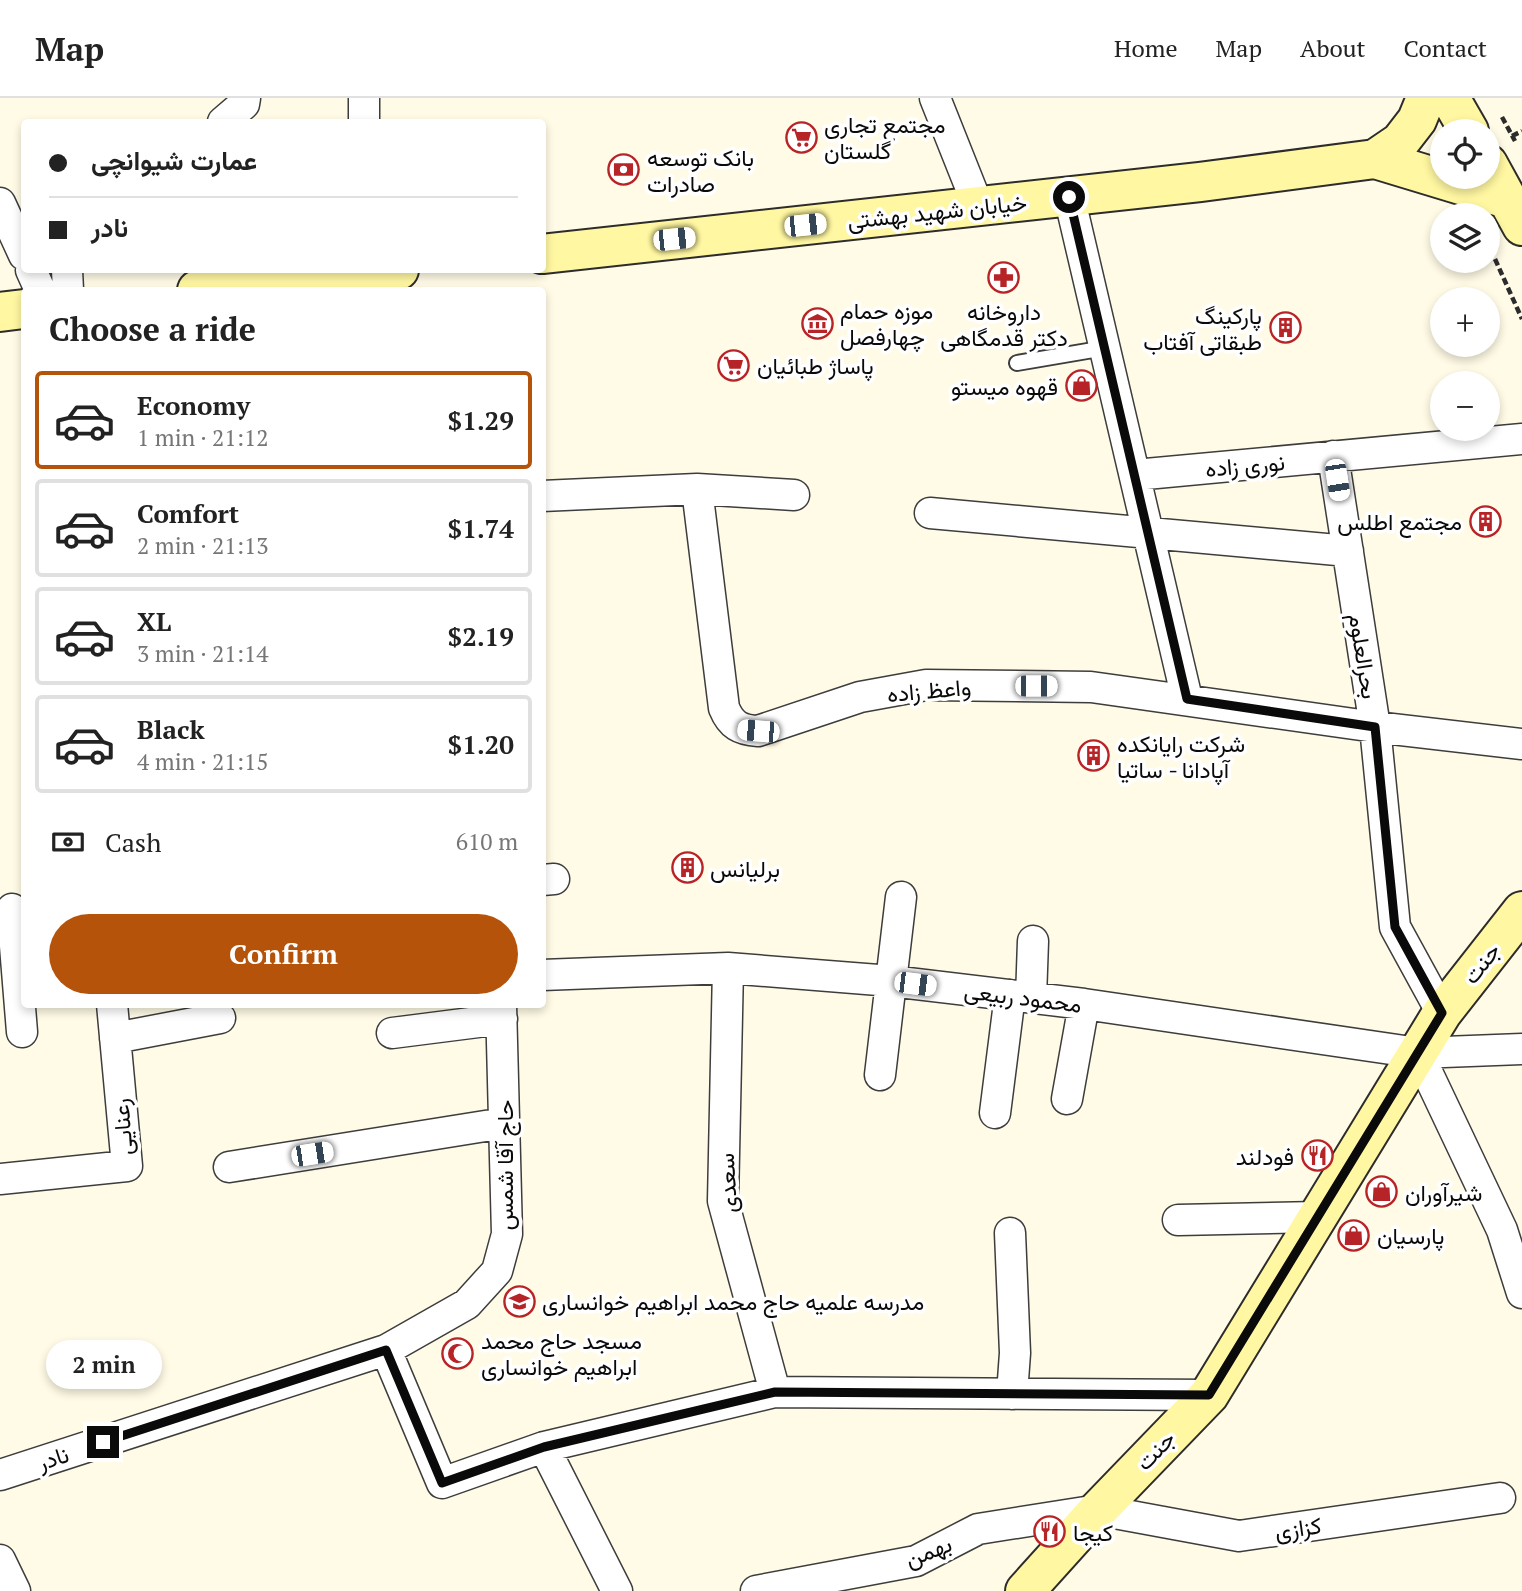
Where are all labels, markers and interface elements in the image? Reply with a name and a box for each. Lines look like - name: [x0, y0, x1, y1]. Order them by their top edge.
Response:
- text: Map: [35, 27, 104, 70]
- text: Home: [1114, 32, 1178, 64]
- text: Map: [1216, 32, 1262, 64]
- text: About: [1300, 32, 1366, 64]
- text: Contact: [1404, 32, 1487, 64]
- place label: مجتمع تجاری گلستان: [824, 109, 946, 166]
- map controls: [1430, 119, 1500, 441]
- button: locate: [1430, 119, 1500, 189]
- supermarket icon: مجتمع تجاری گلستان: [784, 120, 818, 154]
- place label: بانک توسعه صادرات: [647, 142, 754, 199]
- text: عمارت شیوانچی: [91, 143, 257, 177]
- bank icon: بانک توسعه صادرات: [607, 153, 641, 187]
- route start: [1053, 181, 1085, 213]
- street label: خیابان شهید بهشتی: [846, 186, 1028, 236]
- button: layers: [1430, 203, 1500, 273]
- text: نادر: [91, 210, 128, 244]
- car: [784, 212, 827, 238]
- car: [653, 226, 696, 252]
- pharmacy icon: داروخانه دکتر قدمگاهی: [987, 260, 1021, 294]
- button: +: [1430, 287, 1500, 357]
- place label: موزه حمام چهارفصل: [840, 295, 933, 353]
- place label: داروخانه دکتر قدمگاهی: [940, 296, 1068, 353]
- place label: پارکینگ طبقاتی آفتاب: [1143, 300, 1262, 357]
- museum icon: موزه حمام چهارفصل: [800, 306, 834, 340]
- text: Choose a ride: [49, 308, 256, 350]
- building icon: پارکینگ طبقاتی آفتاب: [1268, 311, 1302, 345]
- supermarket icon: پاساژ طبائیان: [717, 348, 751, 382]
- place label: پاساژ طبائیان: [757, 350, 874, 382]
- shop icon: قهوه میستو: [1064, 369, 1098, 403]
- place label: قهوه میستو: [951, 371, 1058, 402]
- button: −: [1430, 371, 1500, 441]
- text: Economy: [137, 388, 250, 422]
- icon: car: [53, 389, 116, 452]
- text: $1.29: [448, 403, 514, 437]
- text: 1 min · 21:12: [137, 422, 269, 453]
- street label: نوری زاده: [1204, 446, 1286, 484]
- car: [1324, 458, 1351, 502]
- text: Comfort: [137, 496, 239, 530]
- icon: car: [53, 497, 116, 560]
- building icon: مجتمع اطلس: [1468, 504, 1502, 538]
- place label: مجتمع اطلس: [1337, 506, 1462, 538]
- text: $1.74: [448, 511, 514, 545]
- text: 2 min · 21:13: [137, 530, 269, 561]
- text: XL: [137, 604, 171, 638]
- icon: car: [53, 605, 116, 668]
- street label: بحرالعلوم: [1342, 611, 1386, 701]
- text: $2.19: [448, 619, 514, 653]
- text: 3 min · 21:14: [137, 638, 269, 669]
- street label: واعظ زاده: [886, 671, 972, 709]
- car: [1016, 676, 1058, 697]
- text: Black: [137, 712, 205, 746]
- icon: car: [53, 713, 116, 776]
- car: [737, 719, 780, 743]
- text: $1.20: [448, 727, 514, 761]
- place label: شرکت رایانکده آپادانا - ساتیا: [1117, 728, 1245, 786]
- building icon: شرکت رایانکده آپادانا - ساتیا: [1077, 739, 1111, 773]
- text: 4 min · 21:15: [137, 746, 269, 777]
- icon: cash: [49, 823, 87, 861]
- text: Cash: [105, 825, 161, 859]
- text: 610 m: [456, 826, 518, 857]
- building icon: برلیانس: [670, 851, 704, 885]
- place label: برلیانس: [710, 853, 780, 884]
- button: Confirm: [49, 914, 518, 994]
- street label: جنت: [1455, 936, 1507, 990]
- car: [893, 971, 938, 997]
- street label: محمود ربیعی: [962, 974, 1084, 1020]
- street label: رعنایی: [105, 1097, 139, 1157]
- street label: حاج آقا شمس: [489, 1100, 521, 1230]
- restaurant icon: فودلند: [1300, 1139, 1334, 1173]
- car: [290, 1140, 335, 1168]
- place label: فودلند: [1236, 1141, 1294, 1172]
- street label: سعدی: [710, 1152, 744, 1214]
- shop icon: شیرآوران: [1365, 1175, 1399, 1209]
- place label: شیرآوران: [1405, 1177, 1482, 1208]
- shop icon: پارسیان: [1337, 1218, 1371, 1252]
- place label: پارسیان: [1377, 1220, 1444, 1252]
- school or university icon: مدرسه علمیه حاج محمد ابراهیم خوانساری: [502, 1284, 536, 1318]
- place label: مدرسه علمیه حاج محمد ابراهیم خوانساری: [542, 1286, 924, 1318]
- place label: مسجد حاج محمد ابراهیم خوانساری: [481, 1325, 642, 1382]
- mosque icon: مسجد حاج محمد ابراهیم خوانساری: [441, 1336, 475, 1370]
- callout: 2 min: [45, 1340, 161, 1390]
- text: 2 min: [73, 1349, 135, 1380]
- street label: جنت: [1128, 1423, 1182, 1477]
- route end: [87, 1426, 119, 1458]
- street label: نادر: [32, 1438, 73, 1478]
- street label: کزازی: [1273, 1509, 1323, 1547]
- restaurant icon: کیجا: [1033, 1515, 1067, 1549]
- place label: کیجا: [1073, 1517, 1113, 1548]
- street label: بهمن: [900, 1528, 956, 1574]

